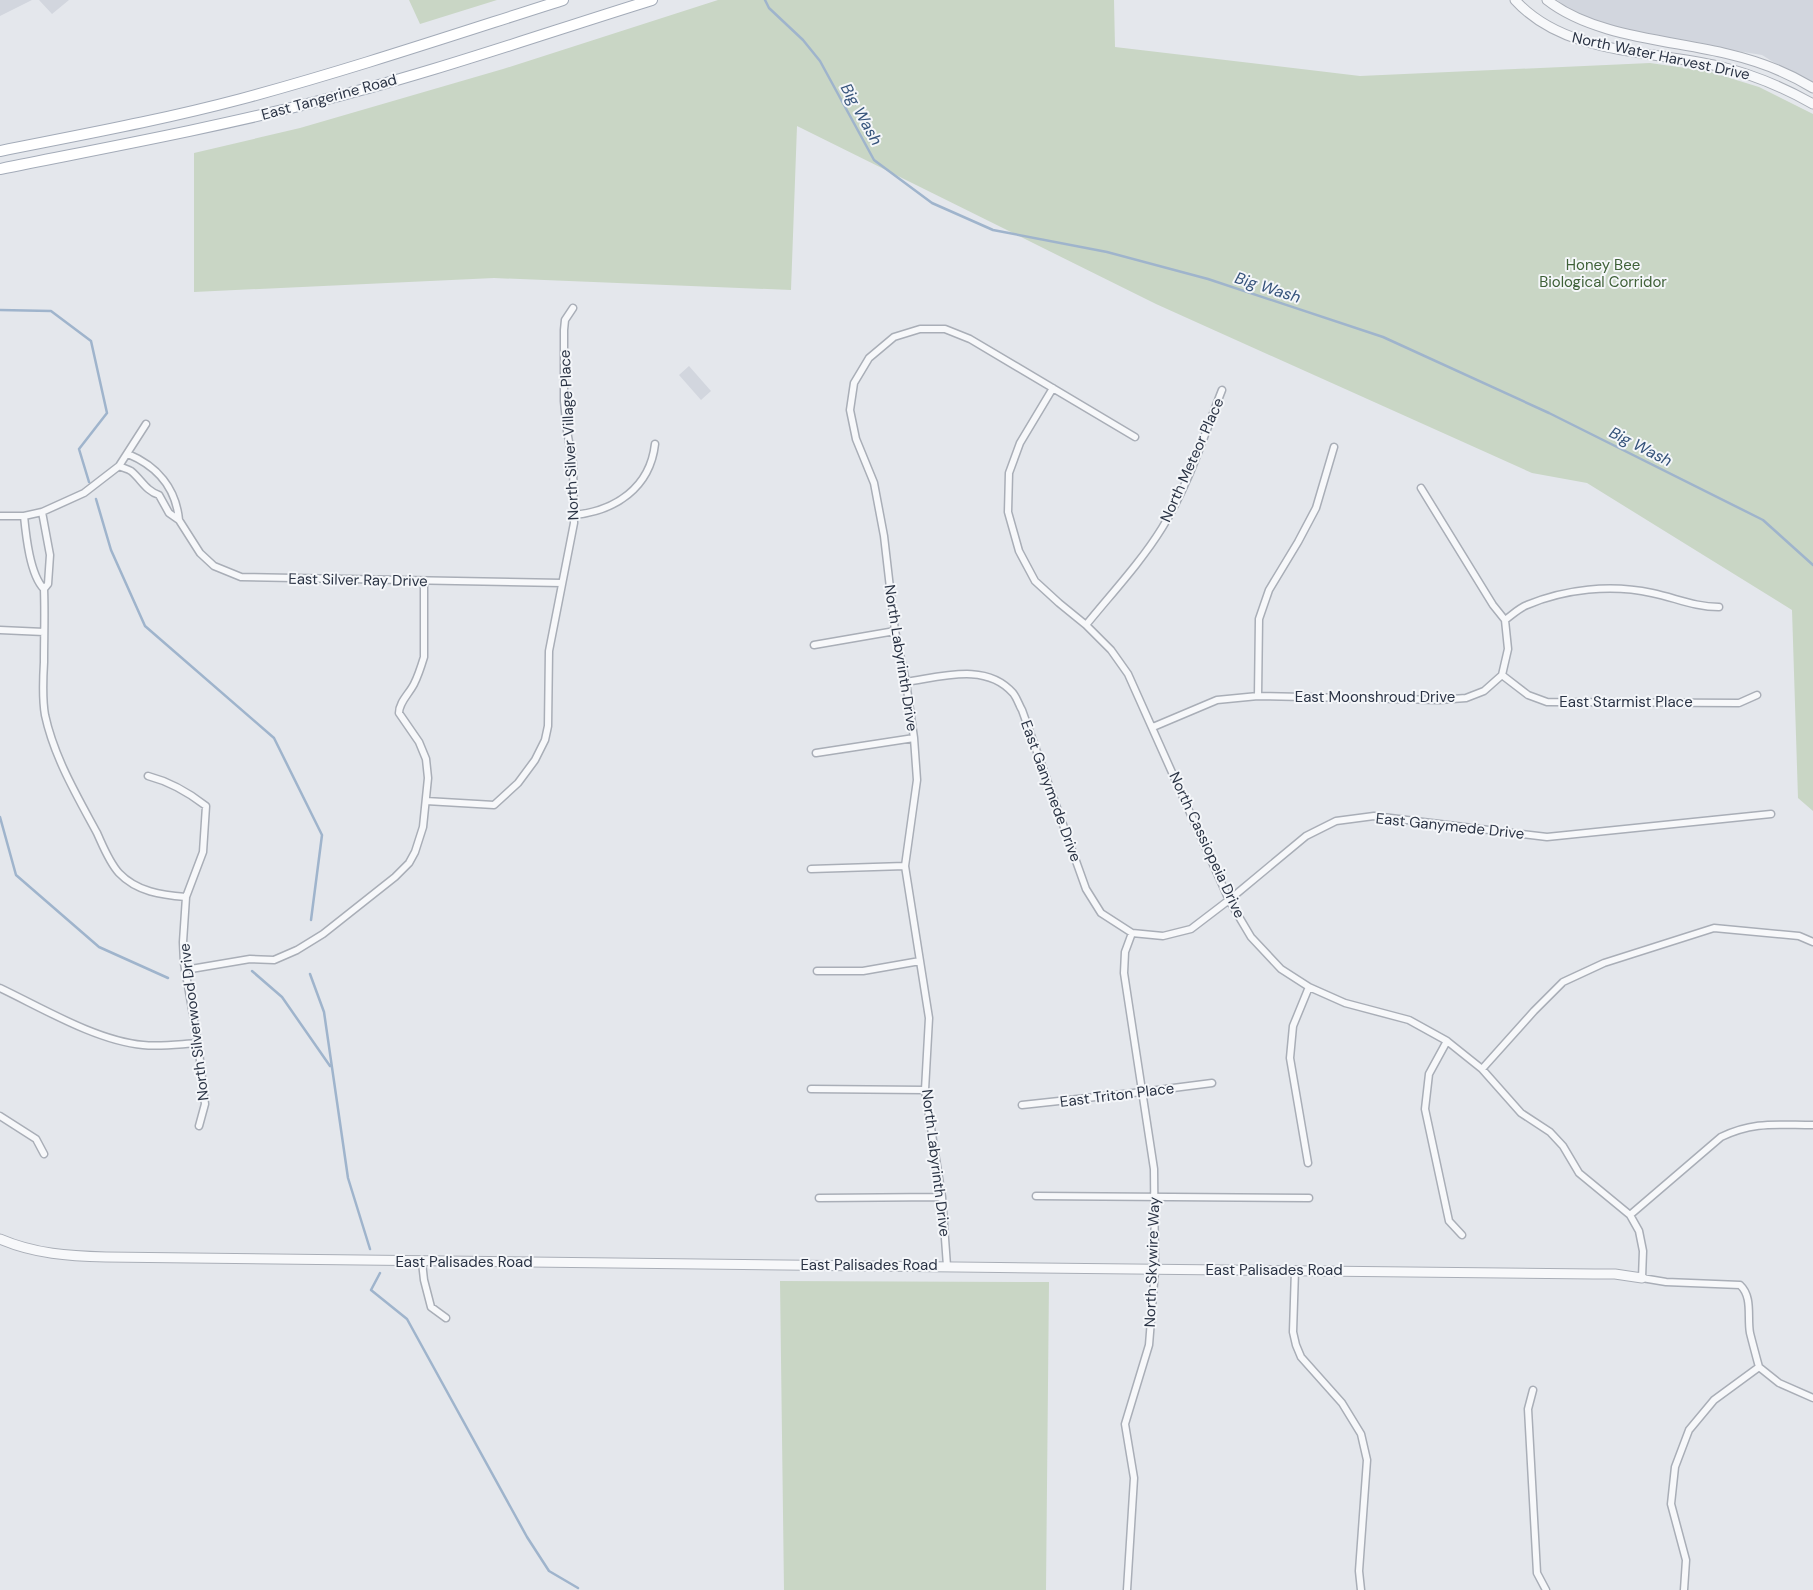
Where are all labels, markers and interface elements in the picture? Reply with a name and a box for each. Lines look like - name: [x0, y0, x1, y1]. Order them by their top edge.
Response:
- street label: North Water Harvest Drive: [1570, 27, 1752, 85]
- street label: East Tangerine Road: [259, 69, 399, 125]
- water label: Big Wash: [836, 79, 887, 149]
- park label: Honey Bee Biological Corridor: [1539, 255, 1667, 292]
- water label: Big Wash: [1232, 267, 1303, 308]
- street label: North Silver Village Place: [555, 349, 583, 521]
- street label: North Meteor Place: [1156, 395, 1228, 525]
- water label: Big Wash: [1606, 422, 1676, 471]
- street label: East Silver Ray Drive: [288, 569, 428, 591]
- street label: North Labyrinth Drive: [880, 583, 922, 733]
- street label: East Moonshroud Drive: [1295, 687, 1455, 707]
- street label: East Starmist Place: [1559, 692, 1693, 712]
- street label: East Ganymede Drive: [1016, 717, 1086, 865]
- street label: North Cassiopeia Drive: [1164, 769, 1250, 921]
- street label: East Ganymede Drive: [1375, 808, 1525, 844]
- street label: North Silverwood Drive: [174, 942, 214, 1102]
- street label: East Triton Place: [1059, 1078, 1175, 1112]
- street label: North Labyrinth Drive: [917, 1088, 955, 1238]
- street label: North Skywire Way: [1140, 1196, 1164, 1328]
- street label: East Palisades Road: [395, 1252, 533, 1272]
- street label: East Palisades Road: [800, 1255, 938, 1275]
- street label: East Palisades Road: [1205, 1260, 1343, 1280]

